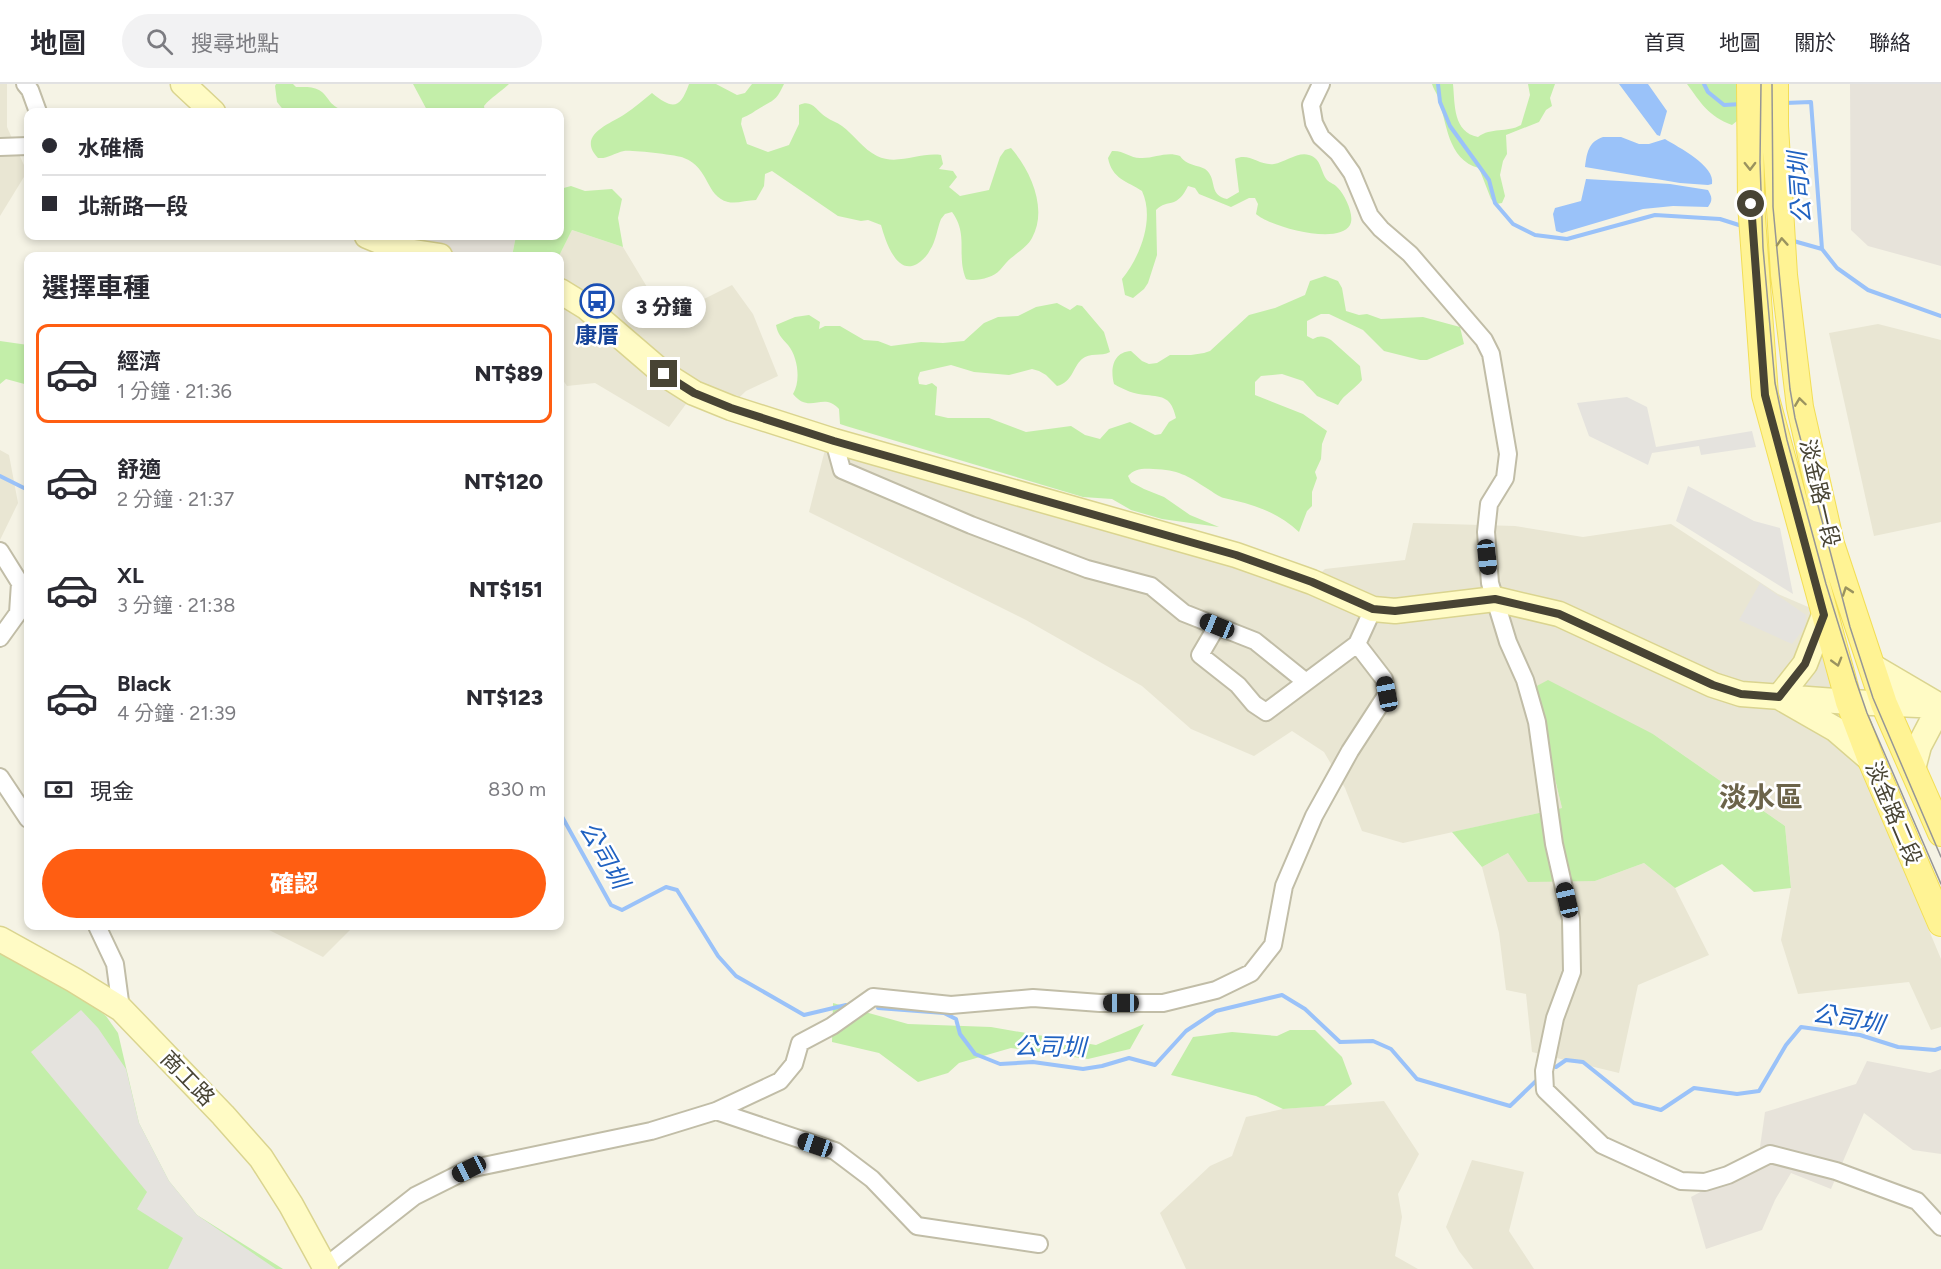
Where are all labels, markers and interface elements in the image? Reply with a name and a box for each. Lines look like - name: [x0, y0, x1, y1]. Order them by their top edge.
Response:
- search box: [122, 14, 542, 68]
- icon: search: [143, 25, 176, 58]
- text: 地圖: [30, 26, 86, 60]
- text: 搜尋地點: [191, 30, 279, 57]
- text: 首頁: [1644, 30, 1686, 55]
- text: 地圖: [1719, 30, 1761, 55]
- text: 關於: [1794, 30, 1836, 55]
- text: 聯絡: [1869, 30, 1911, 55]
- text: 水碓橋: [78, 135, 144, 162]
- water label: 公司圳: [1782, 148, 1816, 225]
- one-way arrow: [1744, 162, 1757, 171]
- route start: [1737, 190, 1764, 217]
- text: 北新路一段: [78, 193, 188, 220]
- one-way arrow: [1775, 237, 1788, 246]
- text: 選擇車種: [42, 271, 150, 304]
- bus stop icon: 康厝: [579, 283, 615, 319]
- callout: 3 分鐘: [622, 287, 706, 329]
- text: 3 分鐘: [636, 295, 692, 319]
- place label: 康厝: [575, 322, 619, 349]
- icon: car: [45, 347, 99, 401]
- text: 經濟: [117, 348, 161, 375]
- text: NT$89: [474, 360, 543, 387]
- route end: [650, 360, 677, 387]
- text: 1 分鐘 · 21:36: [117, 379, 232, 403]
- one-way arrow: [1794, 397, 1806, 406]
- street label: 淡金路一段: [1794, 436, 1845, 550]
- icon: car: [45, 455, 99, 509]
- text: 舒適: [117, 456, 161, 483]
- text: NT$120: [464, 468, 543, 495]
- text: 2 分鐘 · 21:37: [117, 487, 234, 511]
- car: [1476, 538, 1498, 576]
- text: XL: [117, 562, 144, 589]
- icon: car: [45, 563, 99, 617]
- text: NT$151: [469, 576, 543, 603]
- one-way arrow: [1841, 586, 1854, 597]
- text: 3 分鐘 · 21:38: [117, 593, 235, 617]
- car: [1197, 611, 1237, 641]
- one-way arrow: [1830, 656, 1843, 666]
- text: Black: [117, 670, 171, 697]
- icon: car: [45, 671, 99, 725]
- car: [1375, 675, 1399, 713]
- text: NT$123: [466, 684, 543, 711]
- text: 4 分鐘 · 21:39: [117, 701, 236, 725]
- street label: 淡金路二段: [1860, 757, 1927, 869]
- icon: cash: [42, 773, 75, 806]
- text: 830 m: [488, 777, 546, 801]
- text: 現金: [90, 778, 134, 805]
- district label: 淡水區: [1719, 780, 1803, 814]
- water label: 公司圳: [574, 816, 636, 896]
- button: 確認: [42, 849, 546, 918]
- car: [1554, 880, 1580, 920]
- car: [1103, 994, 1139, 1012]
- water label: 公司圳: [1810, 998, 1889, 1040]
- water label: 公司圳: [1014, 1031, 1089, 1062]
- street label: 商工路: [155, 1045, 220, 1111]
- car: [795, 1131, 835, 1159]
- car: [449, 1153, 489, 1185]

